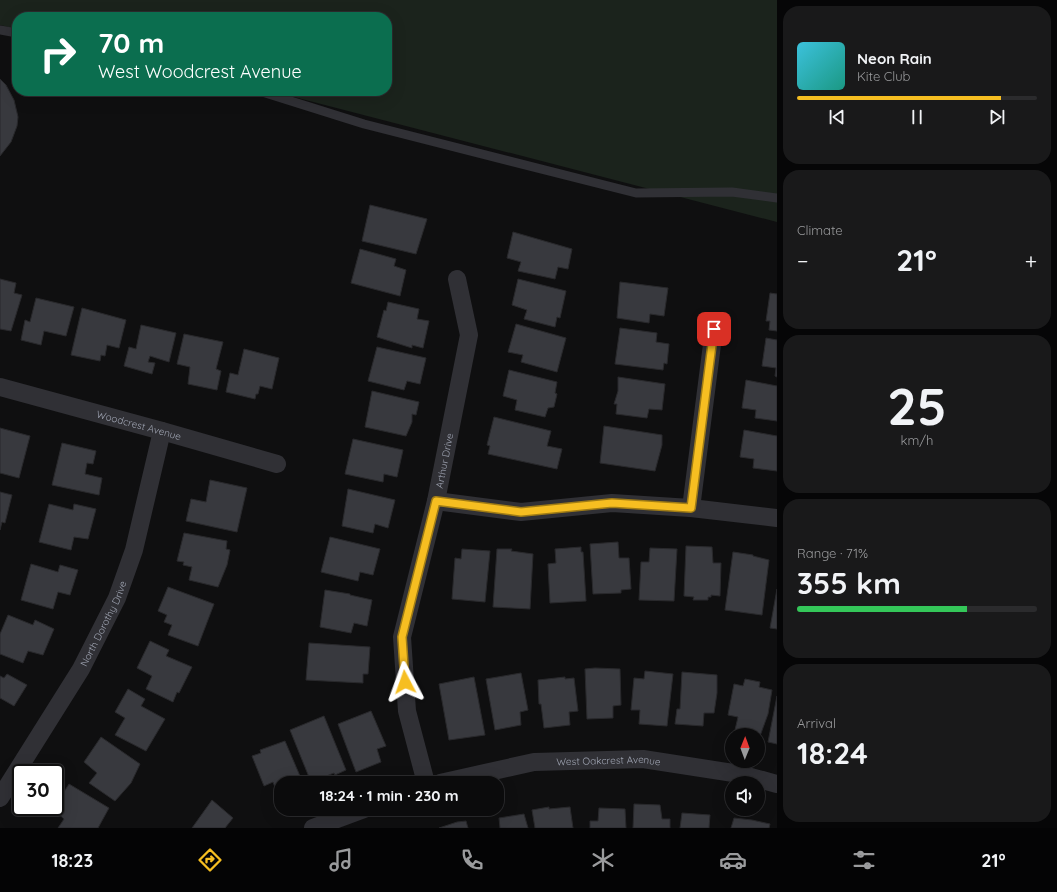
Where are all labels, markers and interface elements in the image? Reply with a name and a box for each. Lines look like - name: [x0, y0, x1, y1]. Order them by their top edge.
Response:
- text: 70 m: [98, 25, 164, 60]
- icon: right: [32, 28, 84, 80]
- text: Neon Rain: [857, 49, 932, 68]
- text: West Woodcrest Avenue: [98, 60, 302, 83]
- text: Kite Club: [857, 68, 910, 84]
- icon: previous: [826, 106, 848, 128]
- icon: pause: [906, 106, 928, 128]
- icon: next: [986, 106, 1008, 128]
- text: Climate: [797, 222, 843, 238]
- text: 21°: [896, 241, 937, 279]
- text: −: [797, 247, 808, 275]
- text: +: [1025, 247, 1037, 275]
- pin: [697, 312, 731, 346]
- icon: arrive: [703, 318, 725, 340]
- text: 25: [887, 373, 947, 438]
- street label: Woodcrest Avenue: [95, 408, 183, 443]
- street label: Arthur Drive: [433, 432, 456, 489]
- text: km/h: [901, 432, 933, 448]
- text: Range · 71%: [797, 545, 868, 561]
- text: 355 km: [797, 564, 901, 602]
- street label: North Dorothy Drive: [77, 579, 130, 669]
- position arrow: [384, 661, 426, 703]
- text: Arrival: [797, 715, 836, 731]
- north arrow: [725, 728, 765, 768]
- map controls: [725, 728, 765, 816]
- text: 18:24: [797, 734, 868, 772]
- street label: West Oakcrest Avenue: [556, 753, 662, 769]
- speed limit sign: 30: [12, 764, 64, 816]
- button: sound: [725, 776, 765, 816]
- text: 18:24 · 1 min · 230 m: [319, 786, 459, 805]
- icon: directions: [196, 846, 224, 874]
- icon: music: [327, 846, 355, 874]
- icon: phone: [458, 846, 486, 874]
- icon: climate: [589, 846, 617, 874]
- icon: car: [719, 846, 747, 874]
- icon: filters: [850, 846, 878, 874]
- text: 18:23: [51, 849, 93, 872]
- text: 21°: [981, 849, 1005, 872]

